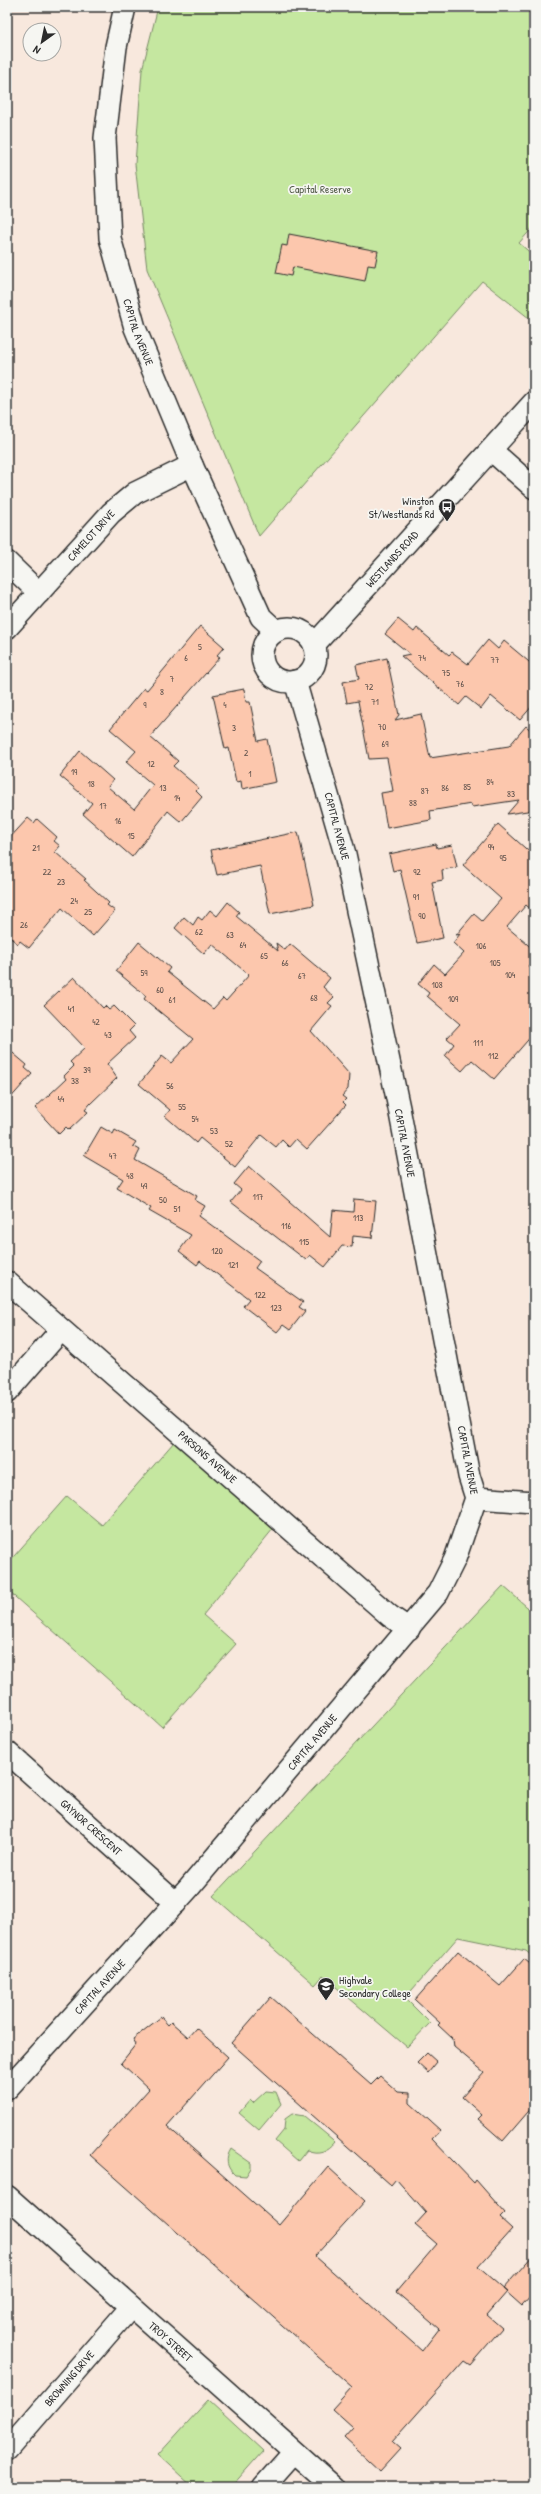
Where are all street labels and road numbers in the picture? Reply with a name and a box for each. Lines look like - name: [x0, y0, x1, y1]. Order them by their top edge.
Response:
- street label: CAPITAL AVENUE: [120, 297, 157, 367]
- street label: CAMELOT DRIVE: [64, 507, 118, 564]
- street label: WESTLANDS ROAD: [363, 527, 422, 590]
- street label: CAPITAL AVENUE: [321, 791, 353, 862]
- street label: CAPITAL AVENUE: [391, 1108, 419, 1179]
- street label: CAPITAL AVENUE: [454, 1425, 482, 1496]
- street label: PARSONS AVENUE: [175, 1427, 240, 1486]
- street label: CAPITAL AVENUE: [284, 1711, 340, 1773]
- street label: GAYNOR CRESCENT: [58, 1796, 126, 1859]
- street label: CAPITAL AVENUE: [71, 1956, 128, 2017]
- street label: TROY STREET: [146, 2318, 196, 2365]
- street label: BROWNING DRIVE: [41, 2347, 97, 2409]

